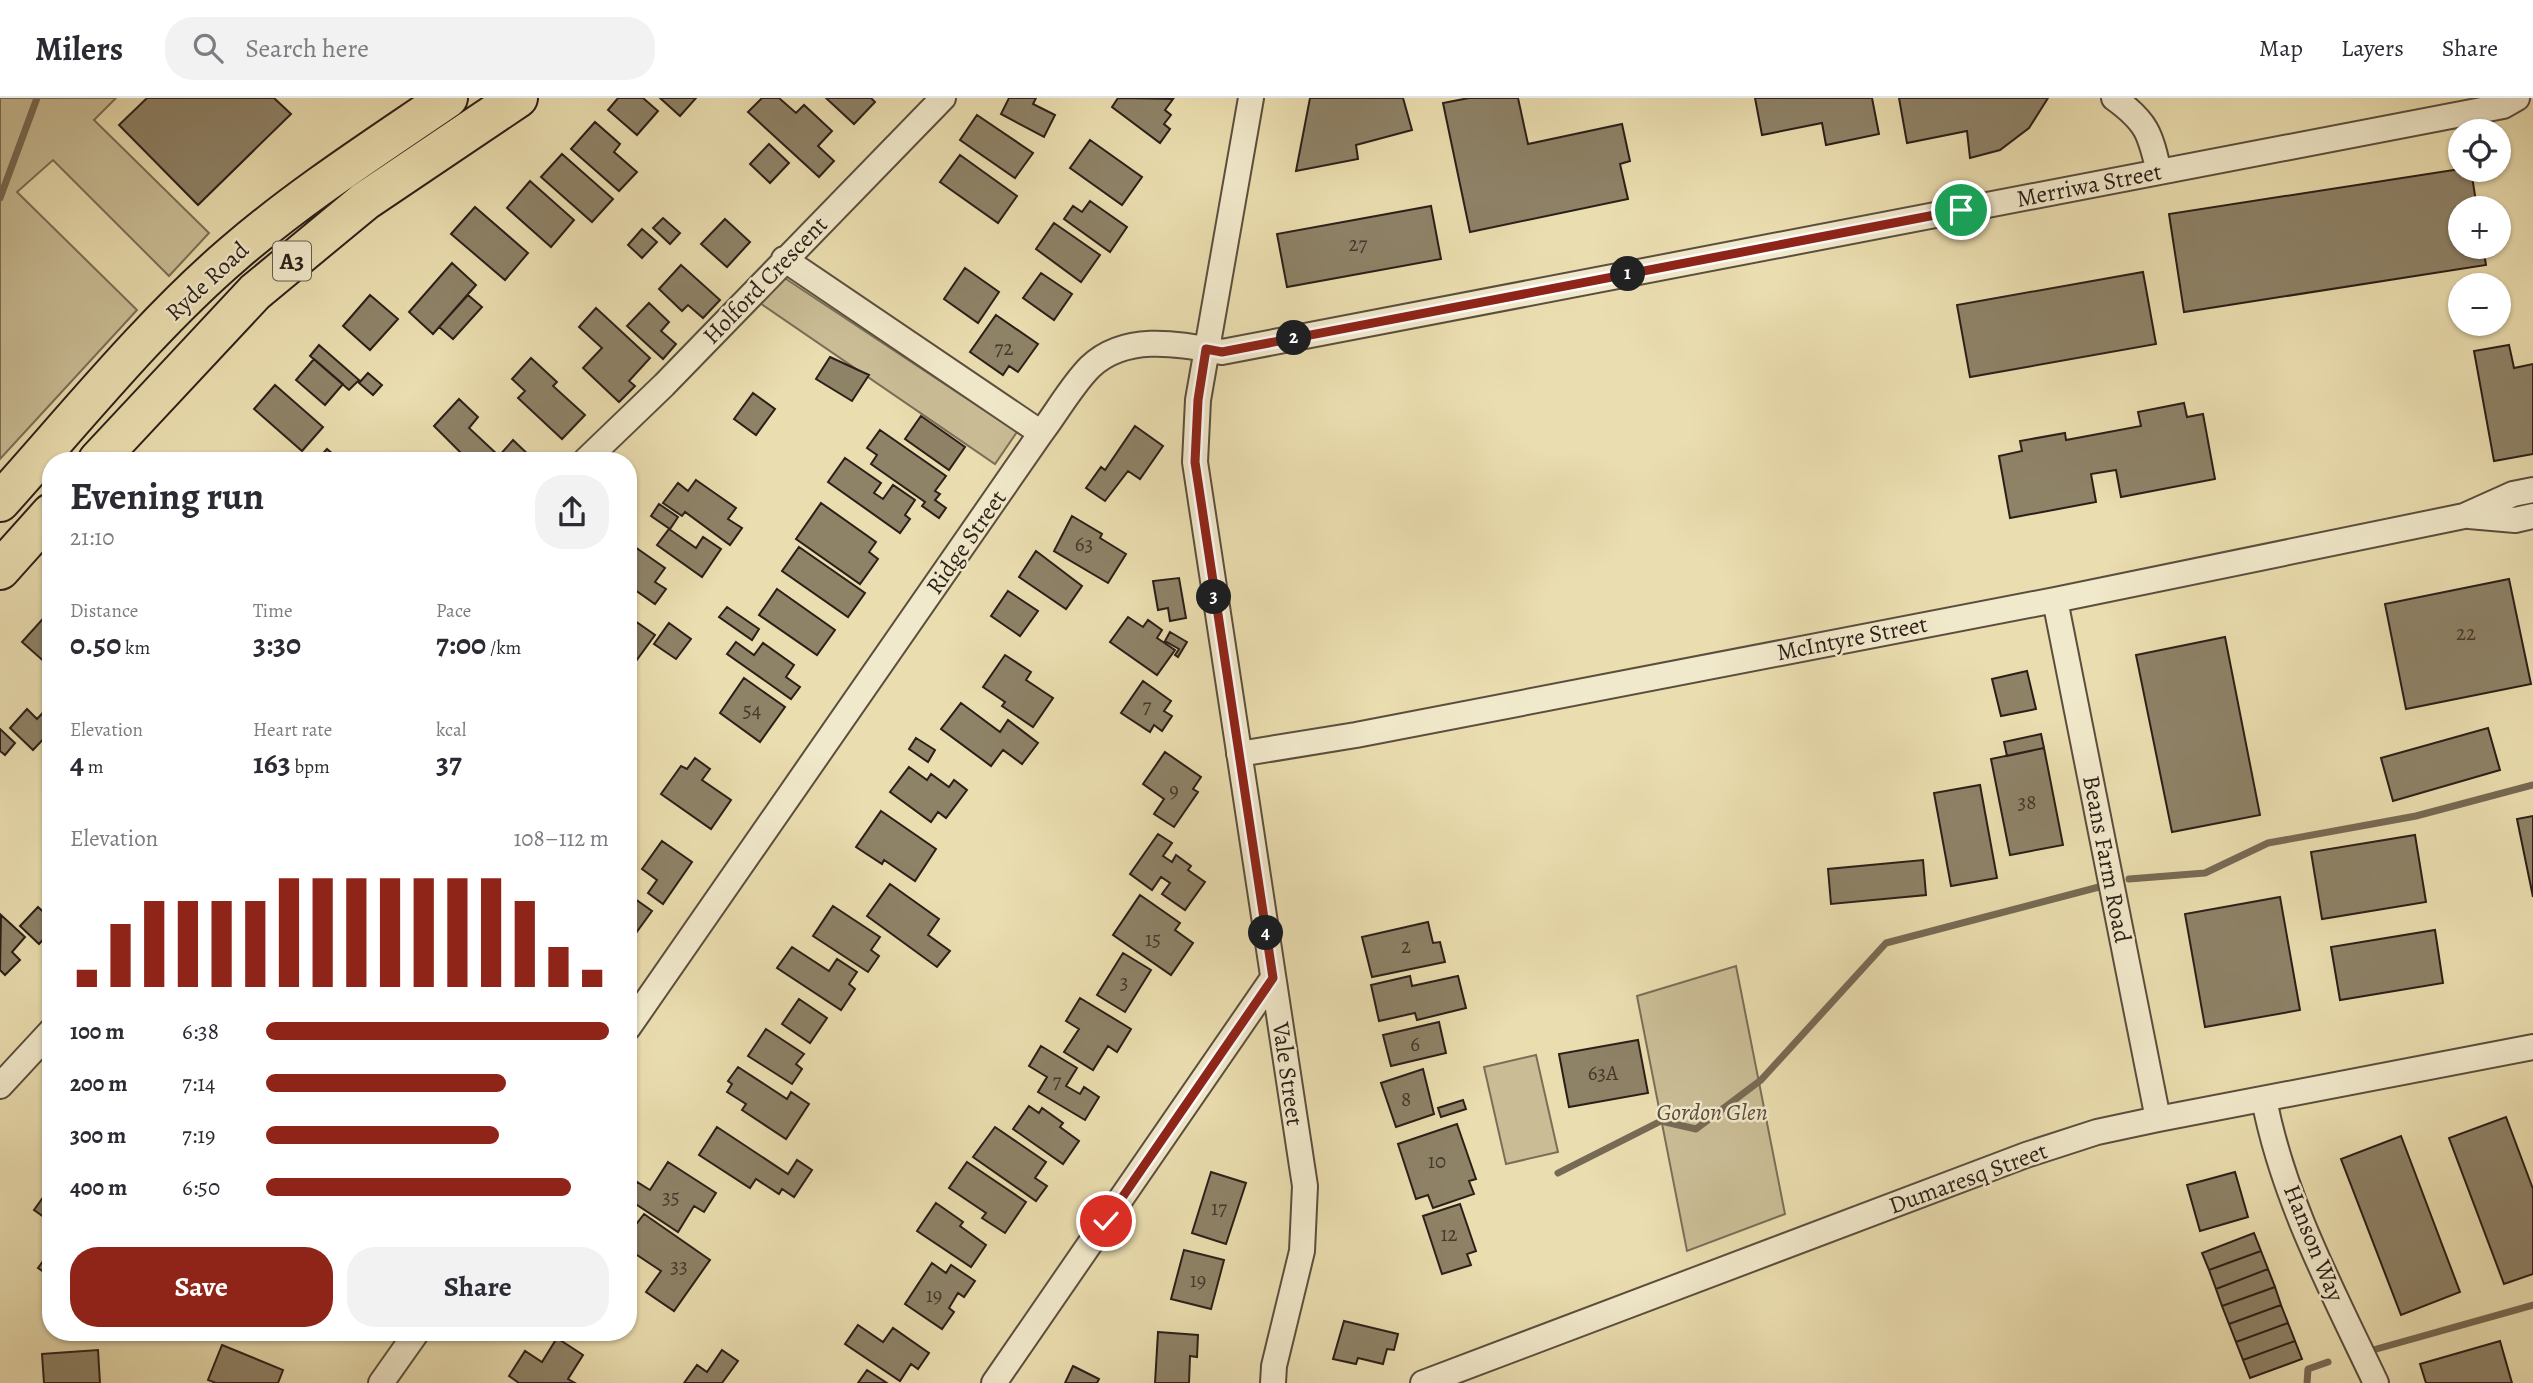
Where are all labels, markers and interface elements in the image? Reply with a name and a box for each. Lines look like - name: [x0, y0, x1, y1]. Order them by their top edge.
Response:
- search box: [165, 17, 655, 80]
- text: Milers: [35, 26, 123, 71]
- icon: search: [189, 29, 227, 67]
- text: Search here: [245, 31, 369, 66]
- text: Map: [2259, 32, 2303, 64]
- text: Layers: [2341, 32, 2404, 64]
- text: Share: [2442, 32, 2498, 64]
- map controls: [2448, 119, 2511, 336]
- button: locate: [2448, 119, 2511, 182]
- street label: Merriwa Street: [2014, 155, 2164, 215]
- pin: [1931, 180, 1991, 240]
- icon: arrive: [1942, 191, 1980, 229]
- button: +: [2448, 196, 2511, 259]
- street label: Holford Crescent: [695, 209, 835, 351]
- house number: 27: [1349, 230, 1368, 258]
- street label: Ryde Road: [158, 234, 256, 328]
- road number: A3: [273, 242, 311, 280]
- pin: 1: [1610, 256, 1646, 292]
- text: 1: [1624, 260, 1631, 286]
- button: −: [2448, 273, 2511, 336]
- pin: 2: [1276, 320, 1312, 356]
- text: 2: [1289, 324, 1298, 350]
- house number: 72: [995, 334, 1013, 362]
- text: Evening run: [70, 470, 264, 522]
- button: share: [535, 475, 609, 549]
- street label: Ridge Street: [918, 483, 1014, 601]
- text: 21:10: [70, 522, 114, 553]
- house number: 63: [1075, 530, 1093, 558]
- pin: 3: [1196, 580, 1232, 614]
- text: 3: [1209, 583, 1218, 609]
- text: Distance: [70, 598, 138, 624]
- text: Time: [253, 598, 292, 624]
- text: Pace: [436, 598, 471, 624]
- street label: McIntyre Street: [1774, 608, 1930, 668]
- house number: 22: [2456, 619, 2476, 647]
- text: 0.50: [70, 624, 121, 664]
- text: 3:30: [253, 624, 301, 664]
- text: 7:00: [436, 624, 486, 664]
- text: km: [121, 635, 150, 661]
- text: /km: [486, 635, 521, 661]
- house number: 7: [1143, 692, 1152, 720]
- house number: 54: [743, 696, 761, 724]
- text: Elevation: [70, 717, 143, 743]
- text: Heart rate: [253, 717, 332, 743]
- text: kcal: [436, 717, 466, 743]
- text: 4: [70, 743, 84, 783]
- text: 163: [253, 743, 291, 783]
- text: 37: [436, 743, 462, 783]
- text: m: [84, 754, 104, 780]
- text: bpm: [291, 754, 330, 780]
- street label: Beans Farm Road: [2075, 773, 2139, 946]
- house number: 9: [1169, 776, 1179, 804]
- house number: 38: [2018, 788, 2036, 816]
- text: Elevation: [70, 823, 158, 854]
- text: 108–112 m: [513, 823, 609, 854]
- pin: 4: [1248, 916, 1284, 950]
- text: 4: [1261, 919, 1270, 945]
- house number: 15: [1145, 925, 1161, 953]
- house number: 2: [1401, 932, 1411, 960]
- house number: 3: [1120, 968, 1128, 996]
- text: 100 m: [70, 1016, 125, 1047]
- text: 6:38: [182, 1016, 219, 1047]
- street label: Vale Street: [1265, 1019, 1311, 1128]
- house number: 6: [1410, 1030, 1420, 1058]
- house number: 63A: [1588, 1059, 1619, 1087]
- house number: 7: [1053, 1067, 1062, 1095]
- text: 200 m: [70, 1068, 128, 1099]
- text: 7:14: [182, 1068, 215, 1099]
- house number: 8: [1401, 1085, 1411, 1113]
- park label: Gordon Glen: [1656, 1096, 1768, 1128]
- text: 300 m: [70, 1120, 126, 1151]
- text: 7:19: [182, 1120, 215, 1151]
- street label: Dumaresq Street: [1884, 1134, 2052, 1222]
- house number: 10: [1428, 1147, 1446, 1175]
- text: 400 m: [70, 1172, 127, 1203]
- text: 6:50: [182, 1172, 220, 1203]
- street label: Hanson Way: [2276, 1180, 2352, 1306]
- house number: 35: [662, 1183, 680, 1211]
- pin: [1076, 1191, 1136, 1251]
- house number: 17: [1211, 1194, 1227, 1222]
- icon: check: [1087, 1202, 1125, 1240]
- house number: 12: [1440, 1220, 1458, 1248]
- button: Save: [70, 1247, 333, 1327]
- button: Share: [347, 1247, 609, 1327]
- house number: 33: [670, 1252, 688, 1280]
- house number: 19: [1190, 1266, 1206, 1294]
- house number: 19: [926, 1281, 942, 1309]

